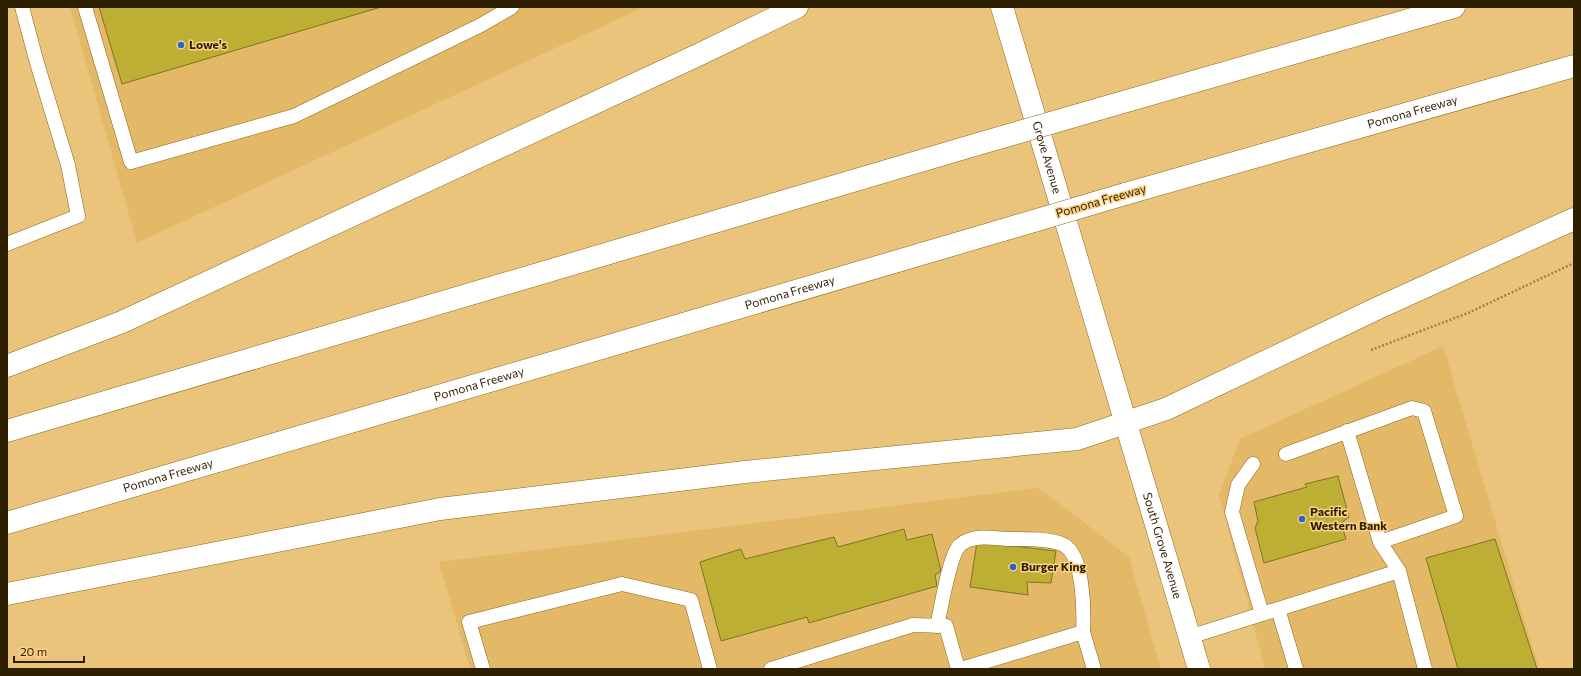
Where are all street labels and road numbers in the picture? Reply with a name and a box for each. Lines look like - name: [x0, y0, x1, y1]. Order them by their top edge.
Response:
- street label: Pomona Freeway: [1365, 92, 1459, 131]
- street label: Grove Avenue: [1030, 119, 1065, 195]
- street label: Pomona Freeway: [1054, 180, 1147, 220]
- street label: Pomona Freeway: [743, 272, 836, 312]
- street label: Pomona Freeway: [432, 363, 525, 403]
- street label: Pomona Freeway: [121, 455, 215, 495]
- street label: South Grove Avenue: [1141, 491, 1186, 600]

